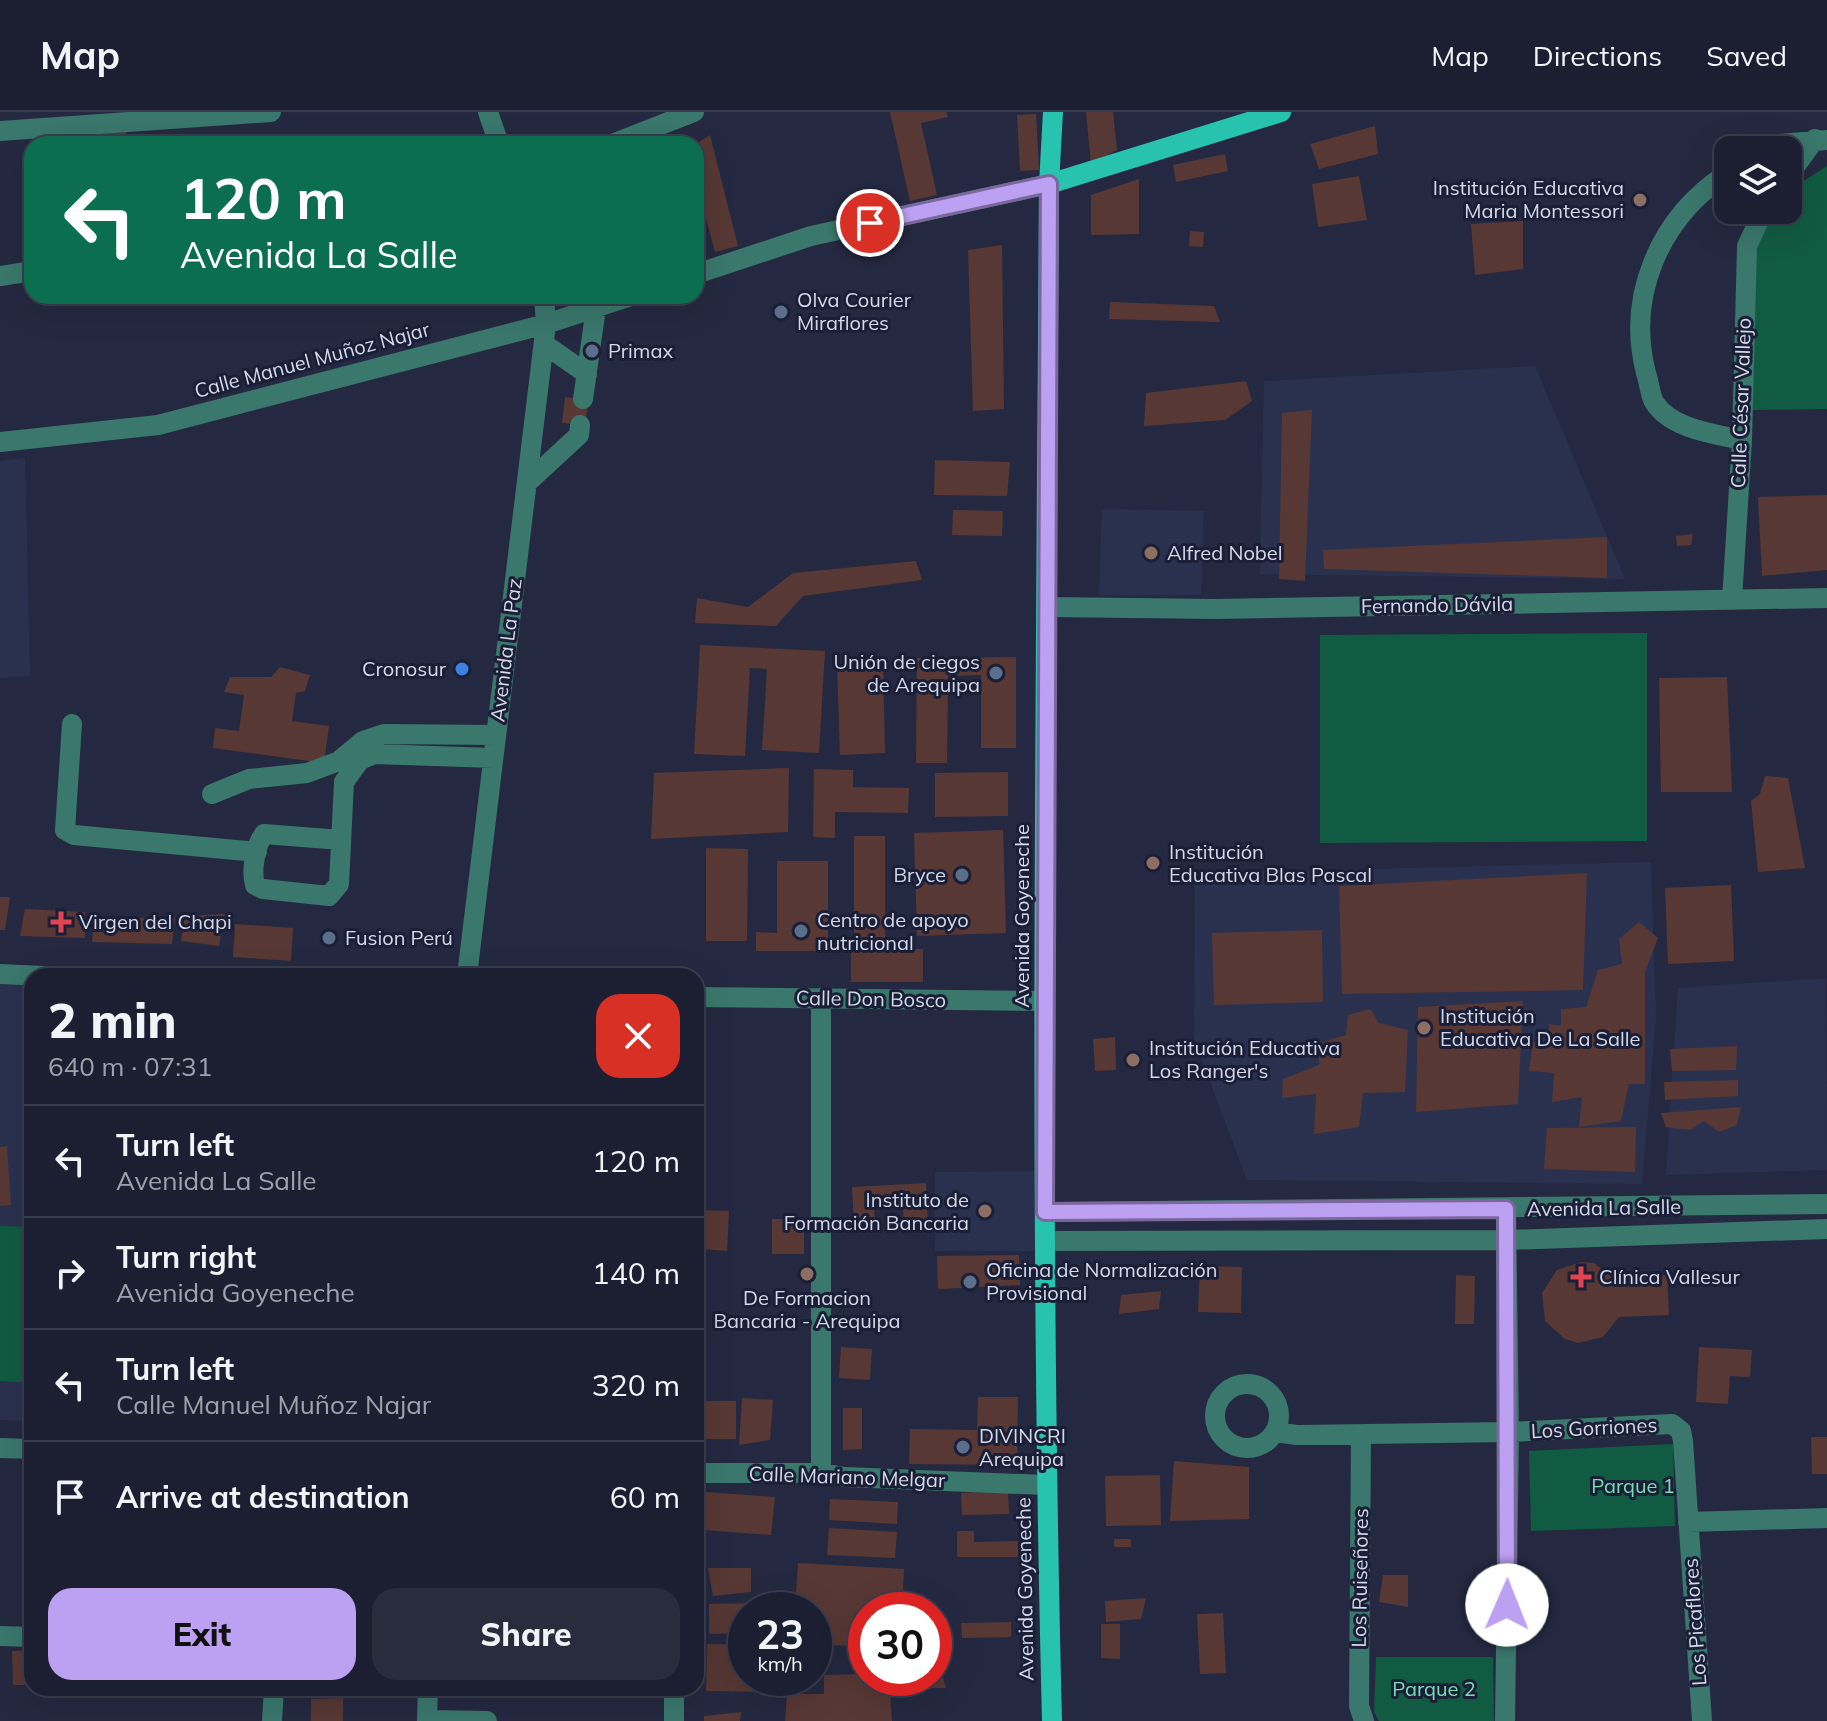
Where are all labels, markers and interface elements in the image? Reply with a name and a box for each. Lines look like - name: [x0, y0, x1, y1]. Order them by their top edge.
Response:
- text: Map: [40, 31, 120, 79]
- text: Map: [1431, 38, 1489, 73]
- text: Directions: [1533, 38, 1662, 73]
- text: Saved: [1706, 38, 1787, 73]
- map controls: [1714, 136, 1802, 224]
- button: layers: [1714, 136, 1802, 224]
- text: 120 m: [180, 163, 347, 233]
- icon: left: [48, 168, 152, 272]
- place label: Institución Educativa Maria Montessori: [1433, 175, 1624, 223]
- pin: [836, 189, 904, 257]
- marker: Institución Educativa Maria Montessori: [1631, 191, 1649, 209]
- icon: arrive: [848, 201, 892, 245]
- text: Avenida La Salle: [180, 232, 458, 277]
- place label: Olva Courier Miraflores: [797, 287, 912, 335]
- marker: Olva Courier Miraflores: [772, 303, 790, 321]
- street label: Calle Manuel Muñoz Najar: [192, 316, 433, 403]
- street label: Calle César Vallejo: [1725, 317, 1756, 489]
- place label: Primax: [608, 338, 673, 363]
- marker: Primax: [583, 342, 601, 360]
- place label: Alfred Nobel: [1167, 540, 1282, 565]
- marker: Alfred Nobel: [1142, 544, 1160, 562]
- street label: Avenida La Paz: [484, 577, 527, 723]
- street label: Fernando Dávila: [1361, 591, 1513, 618]
- place label: Unión de ciegos de Arequipa: [834, 649, 980, 697]
- place label: Cronosur: [362, 656, 447, 681]
- marker: Cronosur: [453, 660, 471, 678]
- marker: Unión de ciegos de Arequipa: [987, 664, 1005, 682]
- street label: Avenida Goyeneche: [1009, 824, 1034, 1008]
- place label: Institución Educativa Blas Pascal: [1169, 839, 1372, 887]
- marker: Institución Educativa Blas Pascal: [1144, 854, 1162, 872]
- place label: Bryce: [893, 862, 946, 887]
- marker: Bryce: [953, 866, 971, 884]
- place label: Centro de apoyo nutricional: [817, 907, 969, 955]
- place label: Virgen del Chapi: [79, 909, 232, 934]
- marker: Virgen del Chapi: [50, 911, 72, 933]
- marker: Centro de apoyo nutricional: [792, 922, 810, 940]
- place label: Fusion Perú: [345, 925, 453, 950]
- marker: Fusion Perú: [320, 929, 338, 947]
- street label: Calle Don Bosco: [796, 985, 946, 1012]
- text: 2 min: [48, 990, 177, 1050]
- button: close: [596, 994, 680, 1078]
- place label: Institución Educativa De La Salle: [1440, 1003, 1640, 1051]
- marker: Institución Educativa De La Salle: [1415, 1019, 1433, 1037]
- place label: Institución Educativa Los Ranger's: [1149, 1035, 1340, 1083]
- text: 640 m · 07:31: [48, 1050, 212, 1083]
- marker: Institución Educativa Los Ranger's: [1124, 1051, 1142, 1069]
- text: Turn left: [116, 1126, 234, 1164]
- icon: left: [48, 1139, 92, 1183]
- text: 120 m: [592, 1142, 680, 1180]
- text: Avenida La Salle: [116, 1164, 316, 1197]
- place label: Instituto de Formación Bancaria: [784, 1187, 969, 1235]
- street label: Avenida La Salle: [1527, 1194, 1681, 1221]
- marker: Instituto de Formación Bancaria: [976, 1202, 994, 1220]
- text: Turn right: [116, 1238, 256, 1276]
- icon: right: [48, 1251, 92, 1295]
- text: 140 m: [592, 1254, 680, 1292]
- place label: Oficina de Normalización Provisional: [986, 1257, 1217, 1305]
- place label: Clínica Vallesur: [1599, 1264, 1740, 1289]
- marker: De Formacion Bancaria - Arequipa: [798, 1265, 816, 1283]
- marker: Clínica Vallesur: [1570, 1266, 1592, 1288]
- marker: Oficina de Normalización Provisional: [961, 1273, 979, 1291]
- text: Avenida Goyeneche: [116, 1276, 355, 1309]
- place label: De Formacion Bancaria - Arequipa: [713, 1285, 901, 1333]
- text: Turn left: [116, 1350, 234, 1388]
- icon: left: [48, 1363, 92, 1407]
- text: 320 m: [592, 1366, 680, 1404]
- text: Calle Manuel Muñoz Najar: [116, 1388, 431, 1421]
- street label: Los Gorriones: [1530, 1412, 1658, 1443]
- place label: DIVINCRI Arequipa: [979, 1423, 1066, 1471]
- marker: DIVINCRI Arequipa: [954, 1438, 972, 1456]
- street label: Calle Mariano Melgar: [748, 1461, 946, 1492]
- park label: Parque 1: [1591, 1473, 1675, 1498]
- icon: arrive: [48, 1475, 92, 1519]
- text: Arrive at destination: [116, 1478, 410, 1516]
- text: 60 m: [610, 1478, 680, 1516]
- street label: Avenida Goyeneche: [1010, 1497, 1039, 1681]
- street label: Los Ruiseñores: [1346, 1508, 1373, 1648]
- street label: Los Picaflores: [1678, 1557, 1711, 1687]
- position arrow: [1465, 1563, 1549, 1647]
- button: Exit: [48, 1588, 356, 1680]
- button: Share: [372, 1588, 680, 1680]
- speed limit sign: 30: [848, 1592, 952, 1696]
- text: 23: [756, 1609, 804, 1659]
- text: km/h: [757, 1651, 803, 1676]
- park label: Parque 2: [1392, 1676, 1476, 1701]

